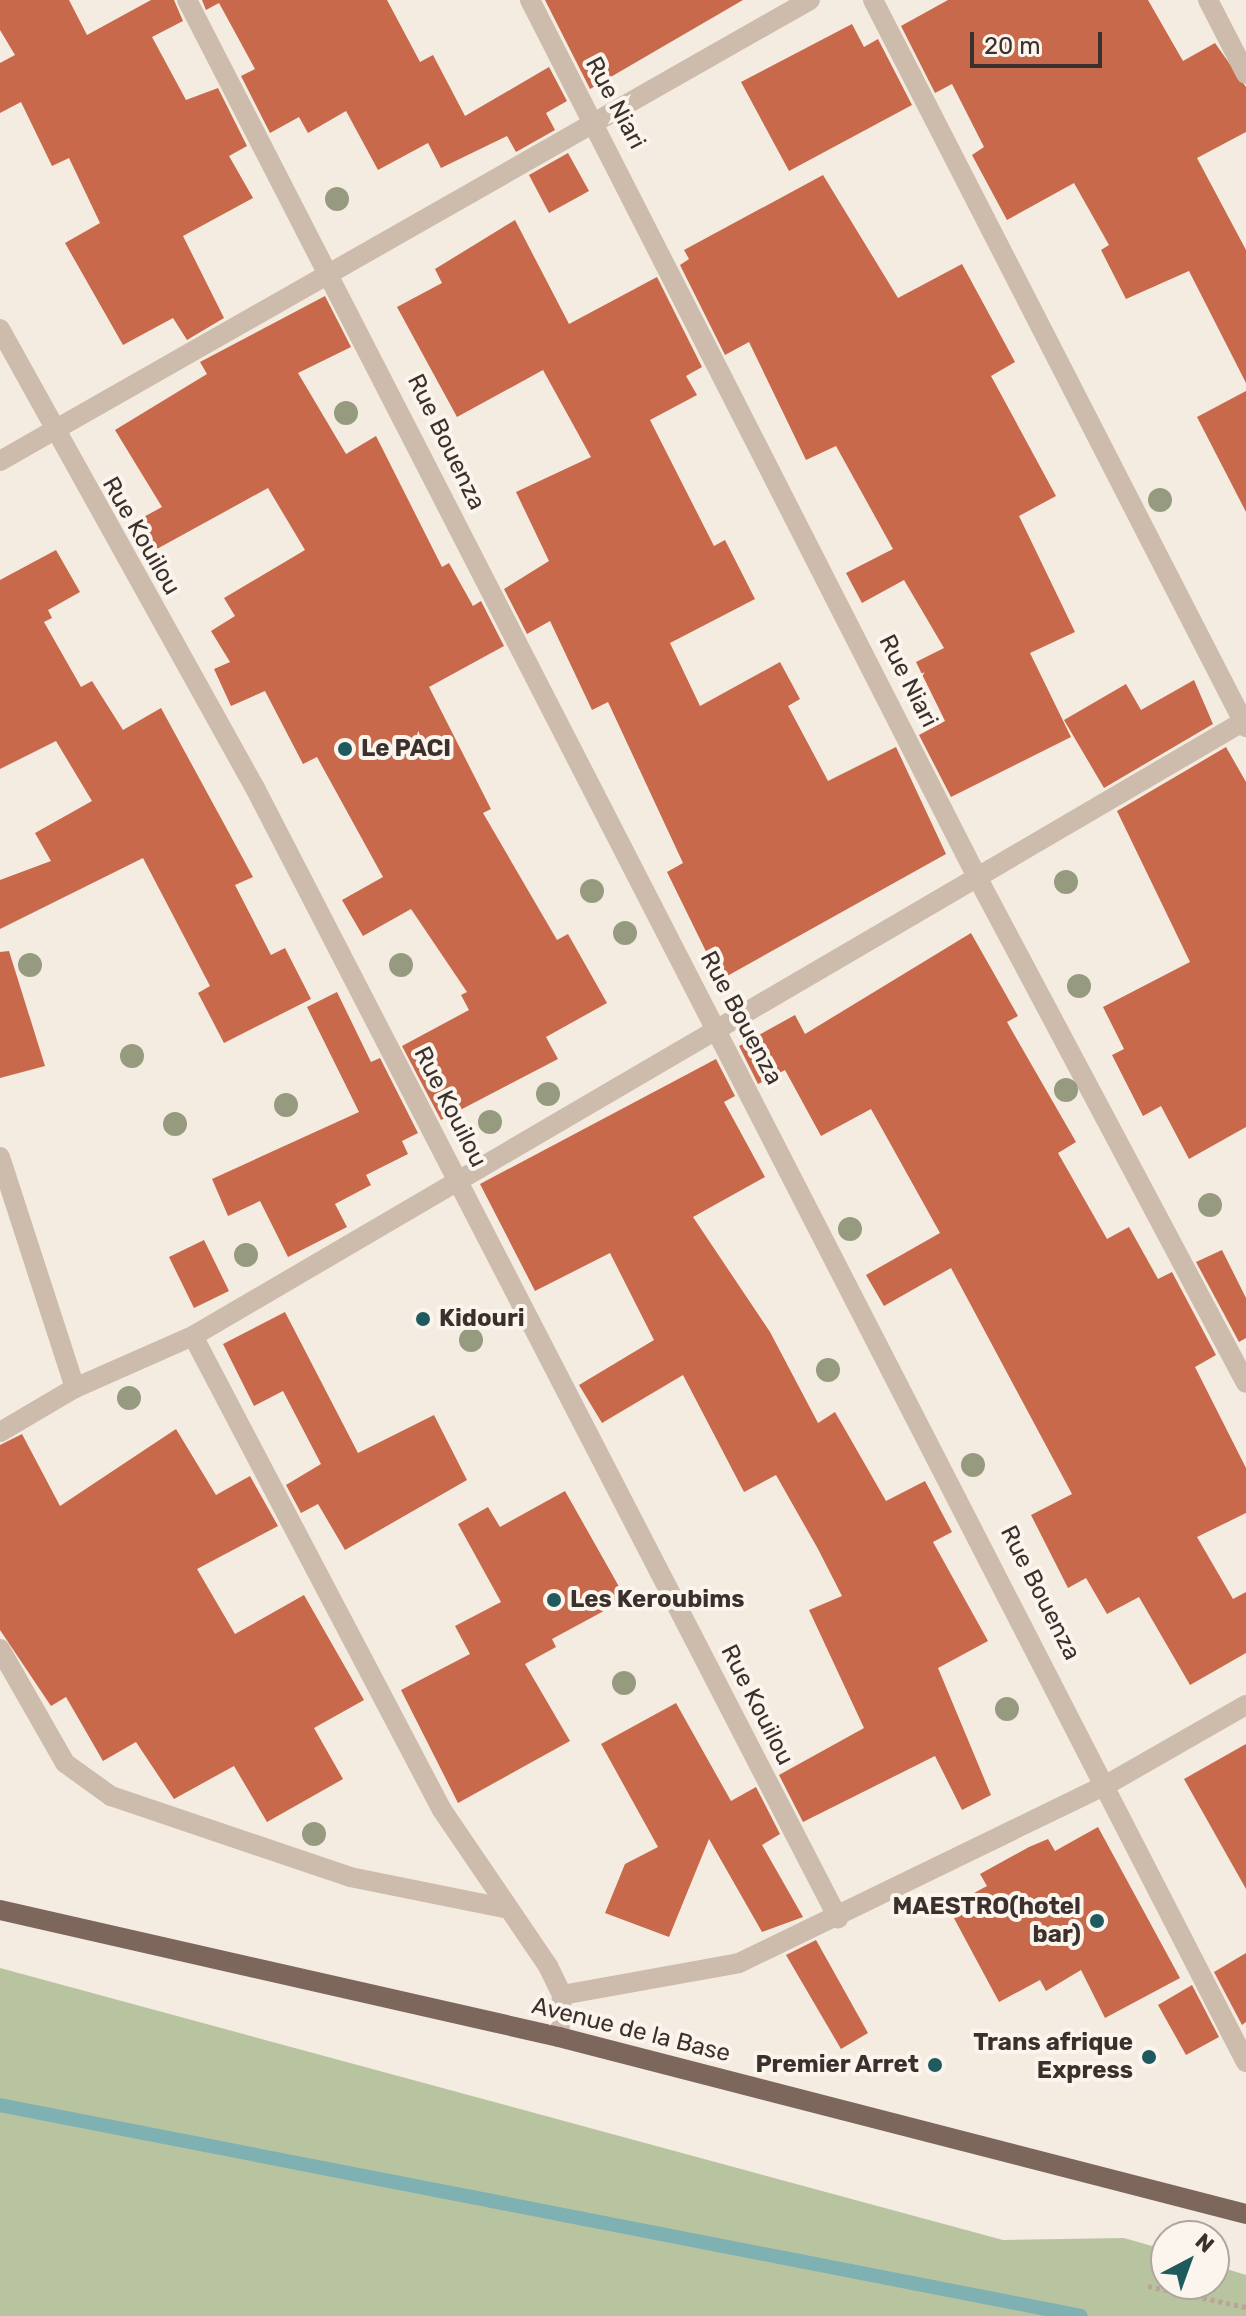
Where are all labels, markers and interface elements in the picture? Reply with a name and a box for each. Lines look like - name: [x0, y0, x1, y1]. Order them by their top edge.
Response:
- scale bar: [974, 16, 1106, 66]
- text: 20 m: [984, 32, 1041, 60]
- street label: Rue Niari: [579, 52, 651, 154]
- street label: Rue Bouenza: [401, 370, 491, 514]
- street label: Rue Kouilou: [96, 472, 186, 600]
- street label: Rue Niari: [872, 630, 944, 732]
- place label: Le PACI: [361, 735, 451, 763]
- marker: Le PACI: [336, 740, 354, 758]
- street label: Rue Bouenza: [694, 946, 788, 1090]
- street label: Rue Kouilou: [407, 1042, 493, 1172]
- place label: Kidouri: [439, 1305, 525, 1333]
- marker: Kidouri: [414, 1310, 432, 1328]
- street label: Rue Bouenza: [994, 1521, 1086, 1665]
- place label: Les Keroubims: [570, 1586, 744, 1614]
- marker: Les Keroubims: [545, 1591, 563, 1609]
- street label: Rue Kouilou: [714, 1640, 800, 1770]
- place label: MAESTRO(hotel bar): [892, 1893, 1081, 1949]
- marker: MAESTRO(hotel bar): [1088, 1912, 1106, 1930]
- street label: Avenue de la Base: [529, 1991, 733, 2069]
- place label: Trans afrique Express: [973, 2029, 1133, 2085]
- marker: Trans afrique Express: [1140, 2048, 1158, 2066]
- place label: Premier Arret: [754, 2051, 919, 2079]
- marker: Premier Arret: [926, 2056, 944, 2074]
- north arrow: [1150, 2220, 1230, 2300]
- text: N: [1190, 2228, 1220, 2258]

